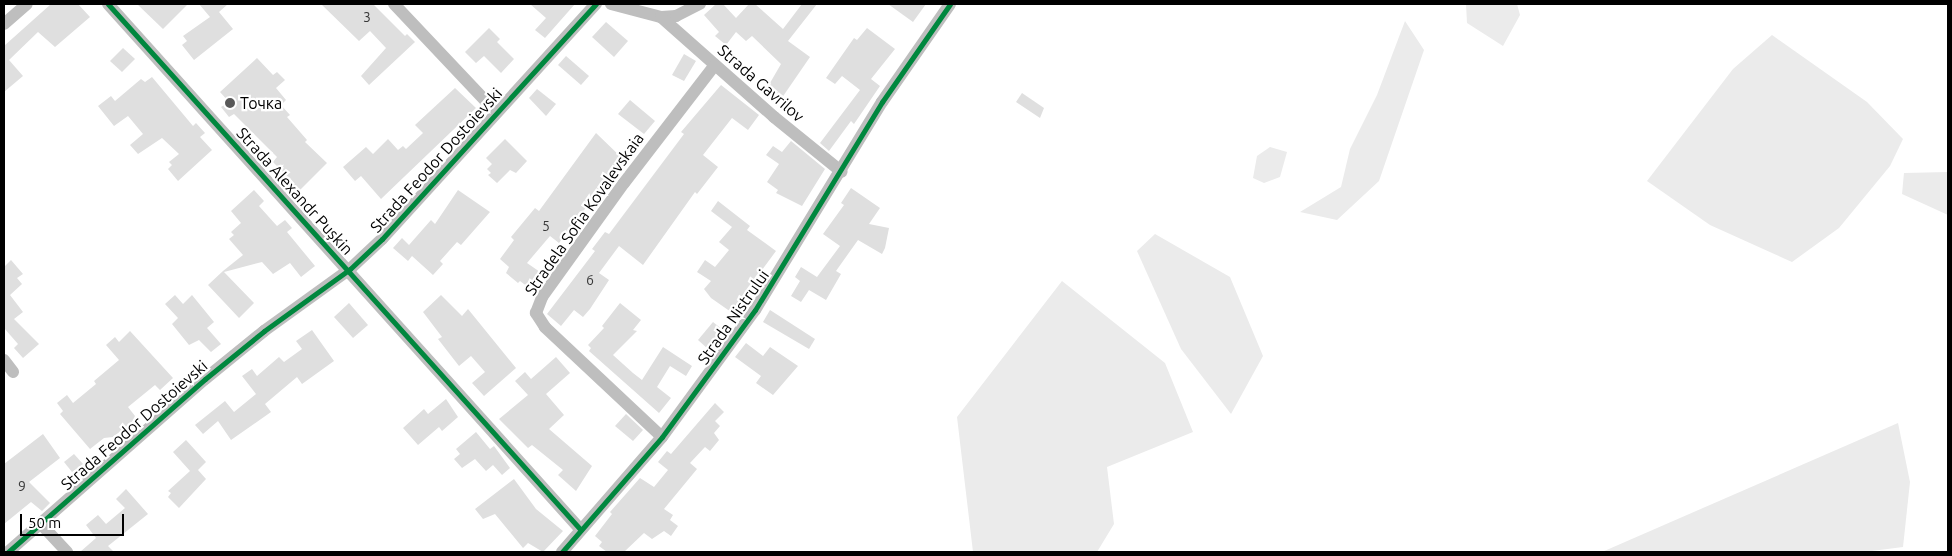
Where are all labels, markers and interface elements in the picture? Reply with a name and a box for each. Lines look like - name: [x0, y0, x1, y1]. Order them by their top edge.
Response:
- house number: 3: [363, 9, 371, 25]
- street label: Strada Gavrilov: [714, 40, 808, 126]
- street label: Strada Feodor Dostoievski: [366, 84, 506, 236]
- place label: Точка: [240, 93, 282, 113]
- marker: Точка: [224, 97, 236, 109]
- street label: Strada Alexandr Pușkin: [233, 123, 357, 259]
- street label: Stradela Sofia Kovalevskaia: [521, 129, 647, 299]
- house number: 5: [542, 218, 550, 234]
- street label: Strada Nistrului: [693, 266, 773, 368]
- house number: 6: [586, 272, 594, 288]
- street label: Strada Feodor Dostoievski: [57, 356, 211, 494]
- house number: 9: [18, 478, 26, 494]
- scale bar: [22, 504, 126, 536]
- text: 50 m: [28, 514, 61, 531]

